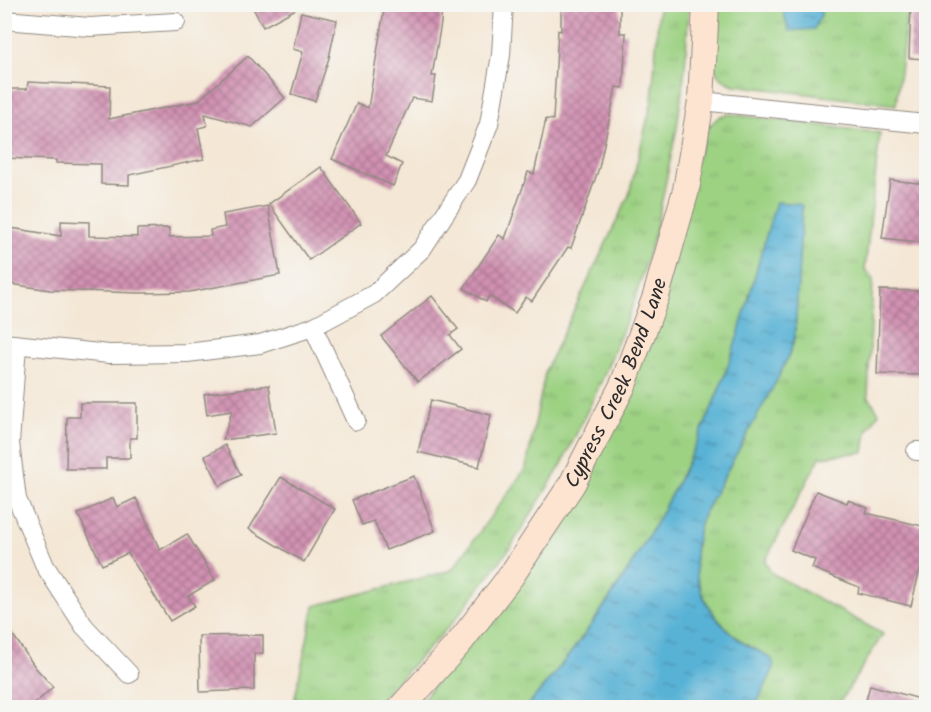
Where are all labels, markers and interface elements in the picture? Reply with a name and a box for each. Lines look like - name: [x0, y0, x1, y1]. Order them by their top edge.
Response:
- street label: Cypress Creek Bend Lane: [556, 274, 677, 494]

